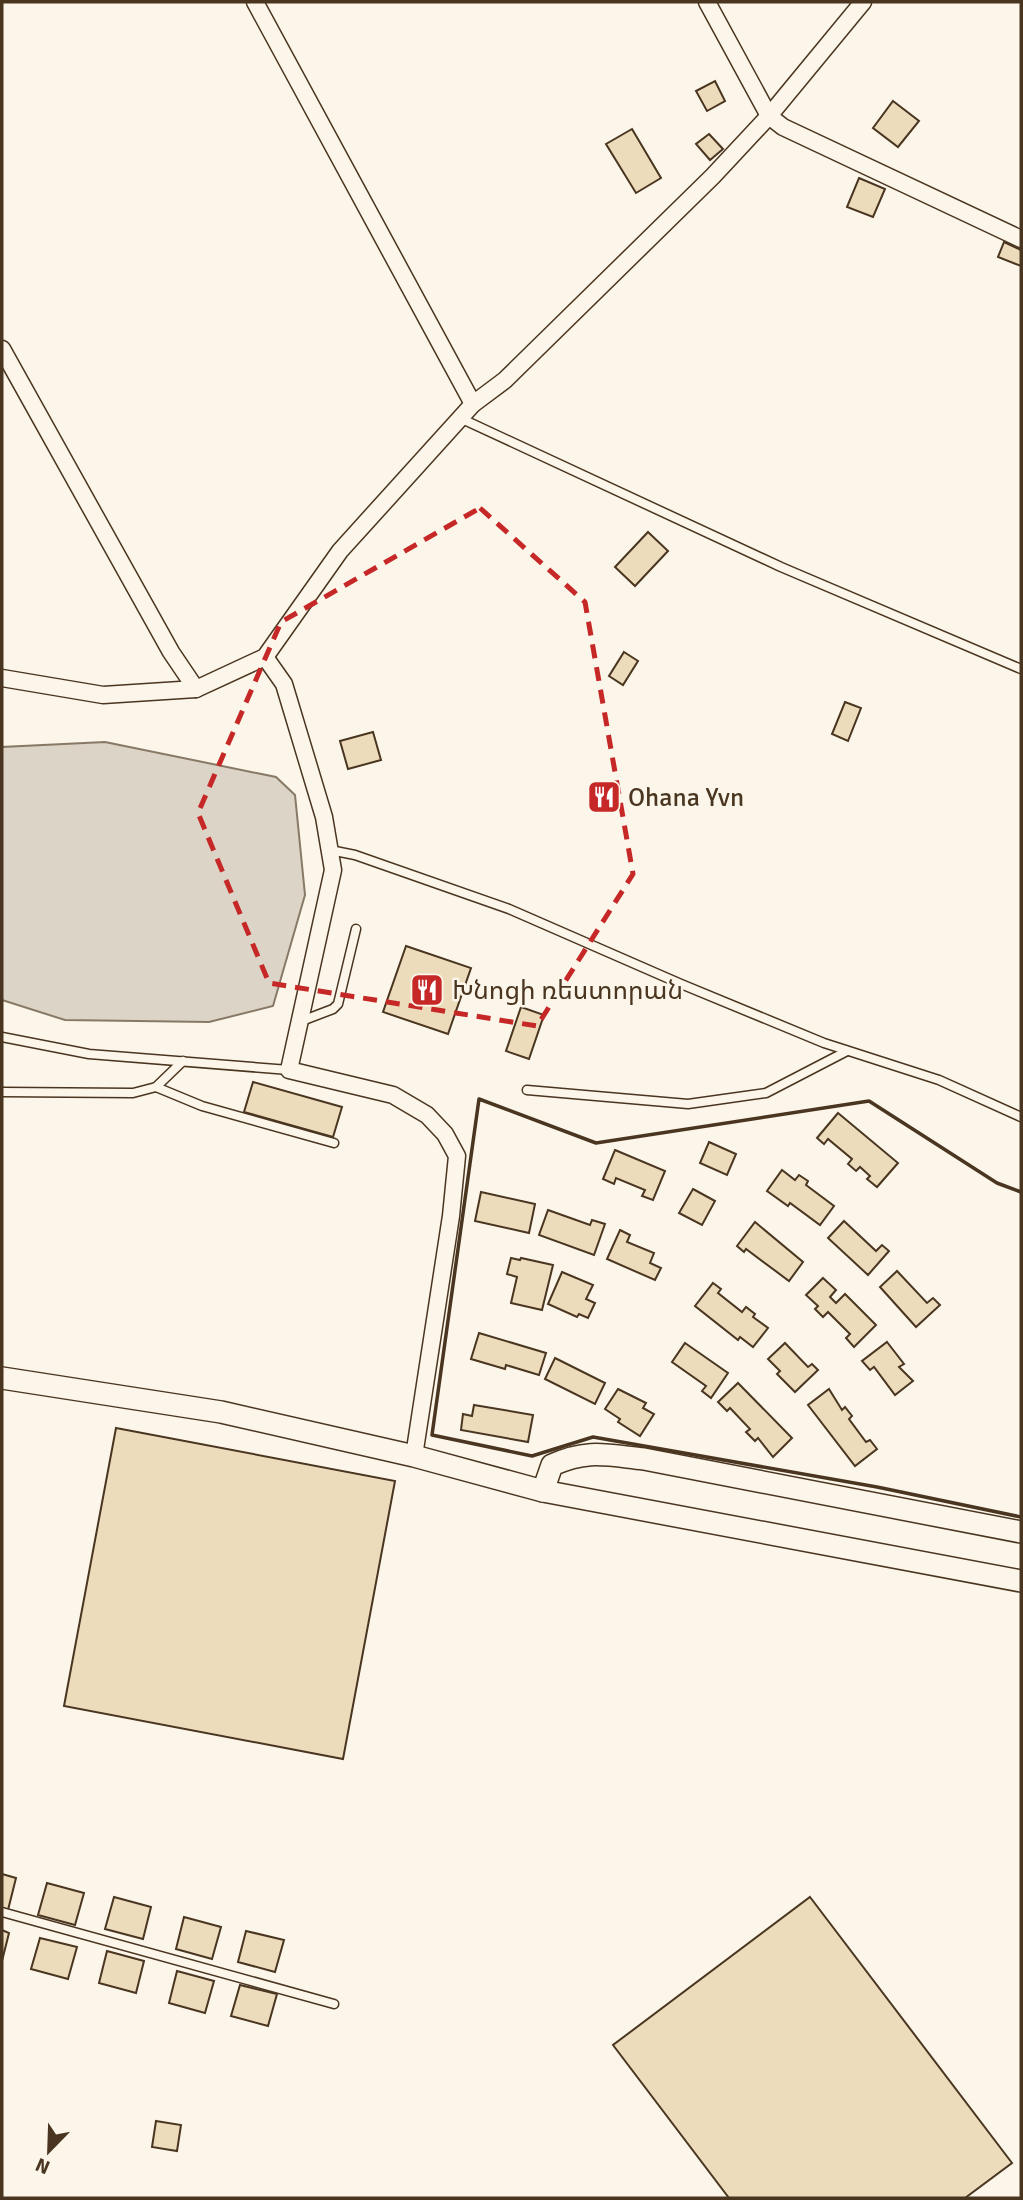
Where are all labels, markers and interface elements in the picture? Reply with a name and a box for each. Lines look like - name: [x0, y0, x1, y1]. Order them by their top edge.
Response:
- restaurant icon: Ohana Yvn: [585, 778, 623, 816]
- place label: Ohana Yvn: [628, 782, 744, 814]
- restaurant icon: Խնոցի ռեստորան: [408, 971, 446, 1009]
- place label: Խնոցի ռեստորան: [452, 975, 683, 1007]
- north arrow: [14, 2116, 84, 2186]
- text: N: [32, 2152, 54, 2179]

